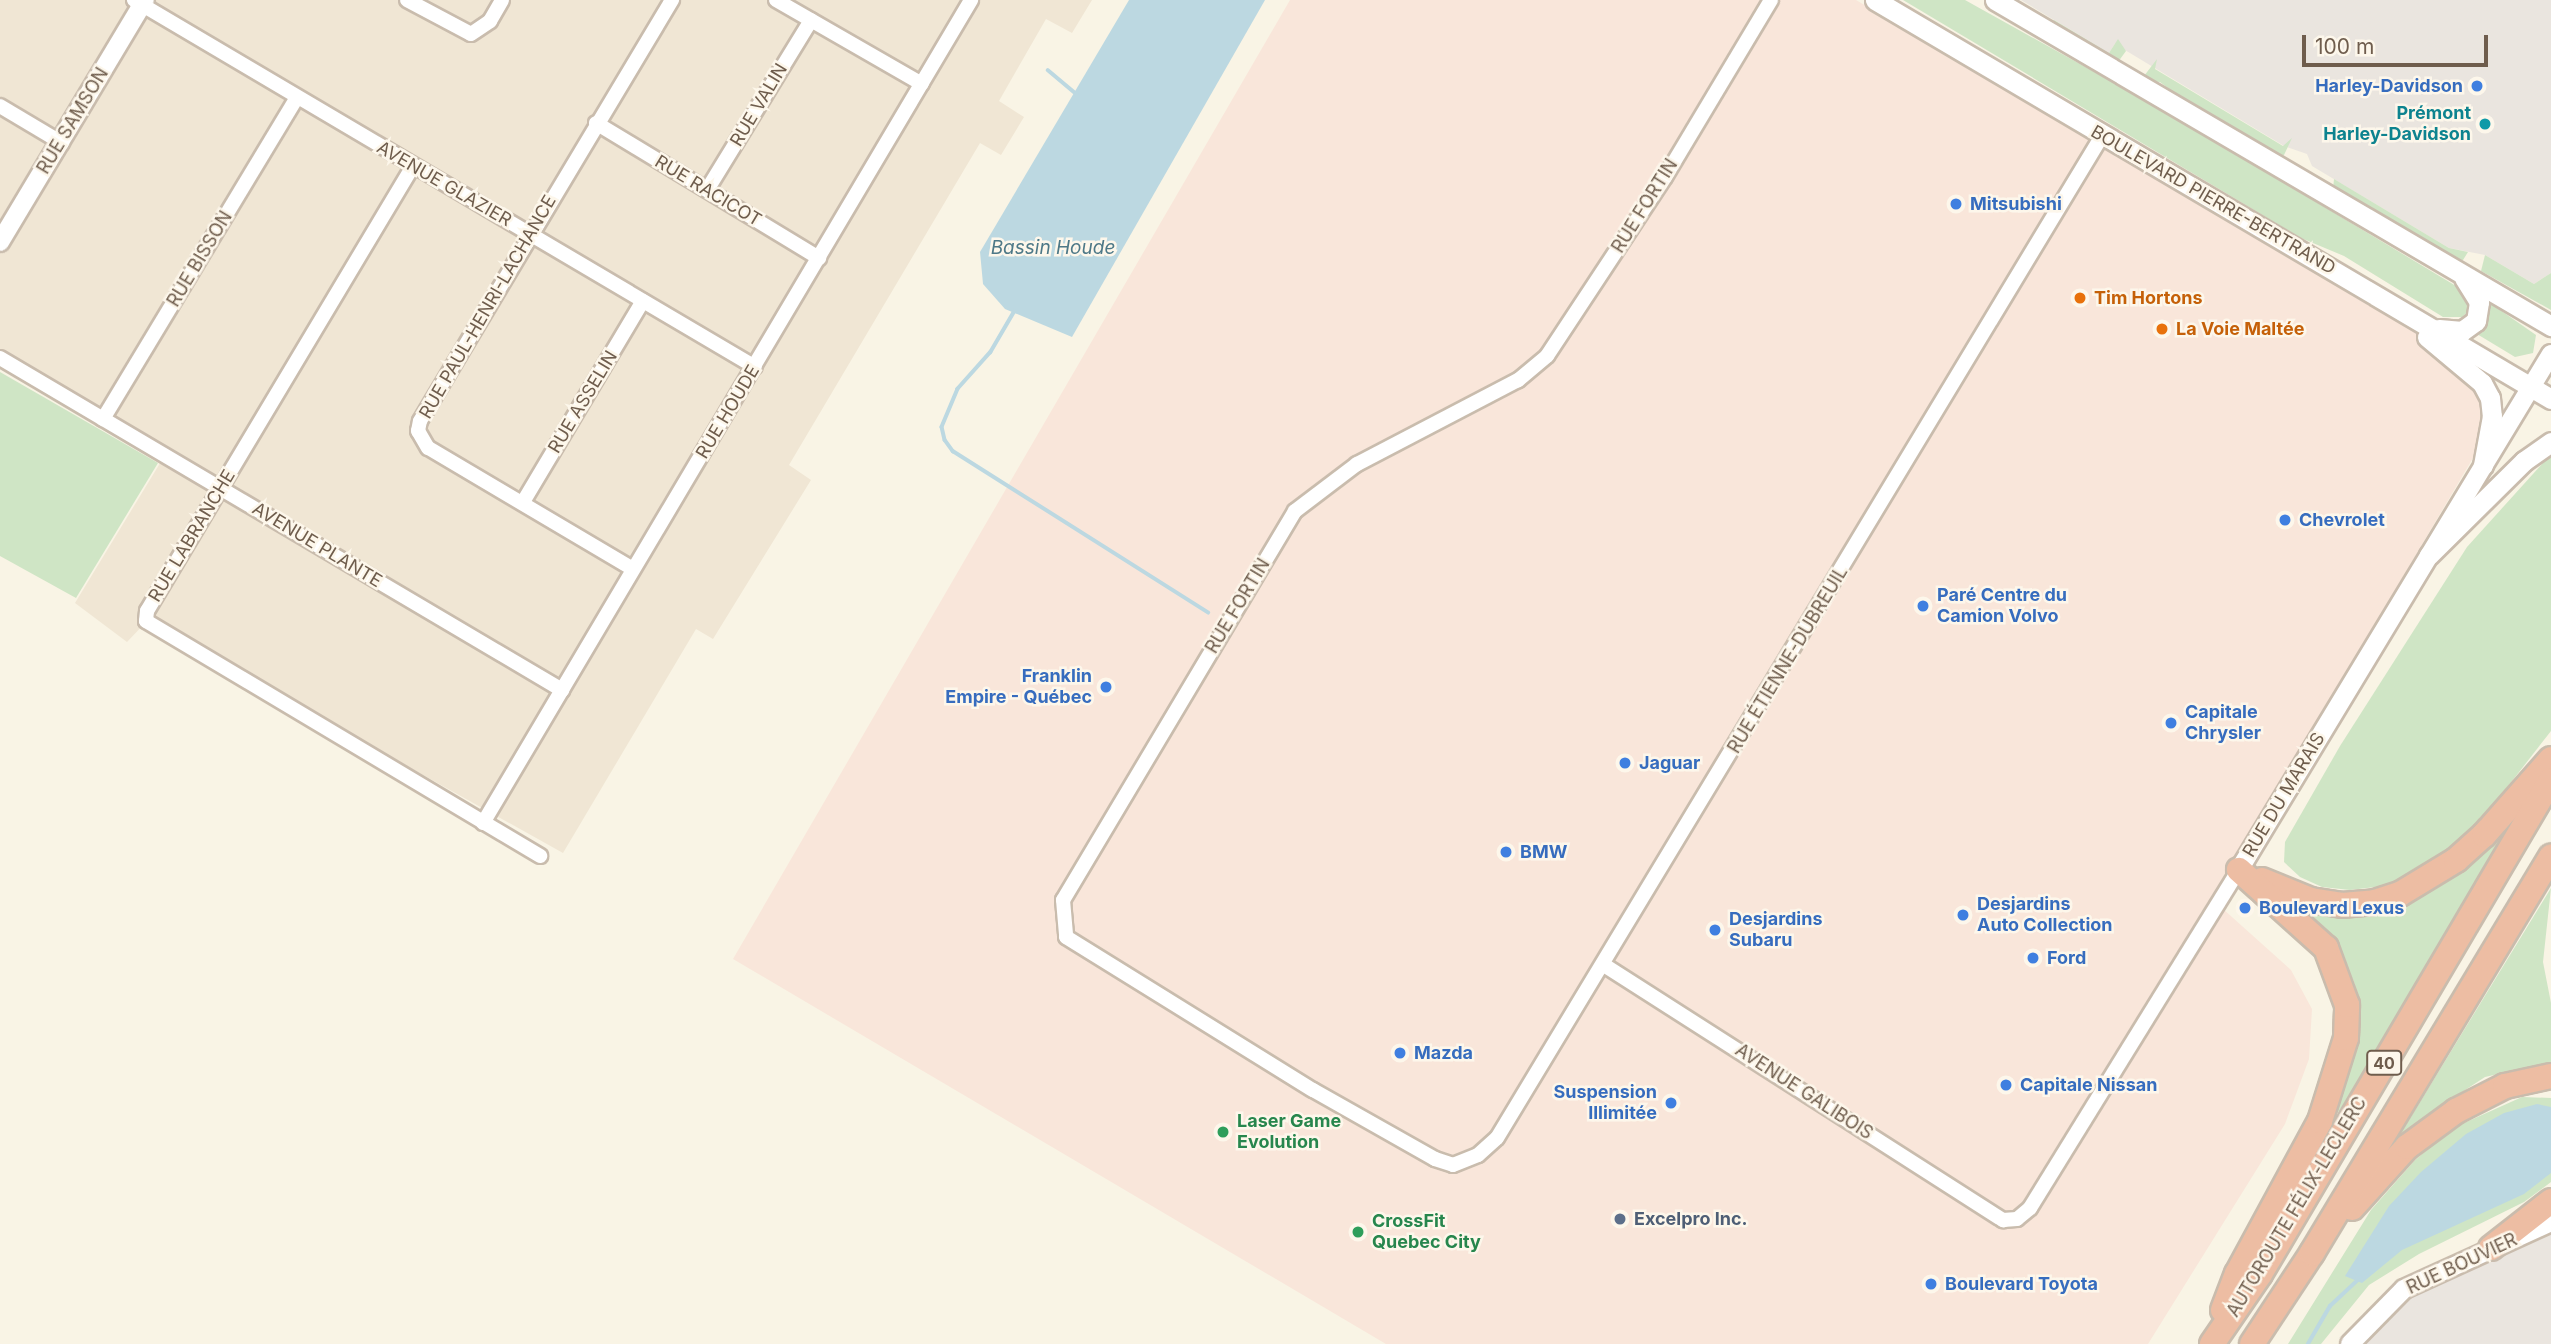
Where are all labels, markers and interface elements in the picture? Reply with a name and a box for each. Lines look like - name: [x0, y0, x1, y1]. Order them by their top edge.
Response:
- scale bar: [2306, 21, 2492, 65]
- text: 100 m: [2315, 34, 2374, 59]
- street label: RUE VALIN: [726, 60, 792, 150]
- street label: RUE SAMSON: [33, 64, 113, 178]
- place label: Harley-Davidson: [2315, 75, 2463, 97]
- marker: Harley-Davidson: [2469, 78, 2485, 94]
- place label: Prémont Harley-Davidson: [2323, 103, 2471, 146]
- marker: Prémont Harley-Davidson: [2477, 116, 2493, 132]
- street label: BOULEVARD PIERRE-BERTRAND: [2087, 121, 2339, 279]
- street label: AVENUE GLAZIER: [373, 137, 515, 231]
- street label: RUE RACICOT: [651, 151, 765, 231]
- street label: RUE FORTIN: [1608, 155, 1682, 257]
- street label: RUE PAUL-HENRI-LACHANCE: [415, 191, 561, 423]
- place label: Mitsubishi: [1970, 193, 2062, 215]
- marker: Mitsubishi: [1948, 196, 1964, 212]
- street label: RUE BISSON: [163, 207, 237, 311]
- water label: Bassin Houde: [991, 237, 1115, 259]
- place label: Tim Hortons: [2094, 287, 2202, 309]
- marker: Tim Hortons: [2072, 290, 2088, 306]
- place label: La Voie Maltée: [2176, 318, 2304, 340]
- marker: La Voie Maltée: [2154, 321, 2170, 337]
- street label: RUE ASSELIN: [544, 347, 622, 457]
- street label: RUE HOUDE: [692, 361, 764, 463]
- street label: RUE LABRANCHE: [144, 466, 240, 606]
- street label: AVENUE PLANTE: [248, 498, 386, 592]
- place label: Chevrolet: [2299, 509, 2385, 531]
- marker: Chevrolet: [2277, 512, 2293, 528]
- street label: RUE FORTIN: [1201, 555, 1275, 657]
- street label: RUE ÉTIENNE-DUBREUIL: [1724, 563, 1852, 757]
- place label: Paré Centre du Camion Volvo: [1937, 585, 2067, 628]
- marker: Paré Centre du Camion Volvo: [1915, 598, 1931, 614]
- place label: Franklin Empire - Québec: [945, 666, 1092, 708]
- marker: Franklin Empire - Québec: [1098, 679, 1114, 695]
- place label: Capitale Chrysler: [2185, 702, 2261, 744]
- marker: Capitale Chrysler: [2163, 715, 2179, 731]
- street label: RUE DU MARAIS: [2238, 729, 2330, 861]
- place label: Jaguar: [1639, 752, 1700, 774]
- marker: Jaguar: [1617, 755, 1633, 771]
- place label: BMW: [1520, 841, 1567, 863]
- marker: BMW: [1498, 844, 1514, 860]
- place label: Desjardins Auto Collection: [1977, 894, 2113, 936]
- place label: Boulevard Lexus: [2259, 897, 2404, 919]
- marker: Boulevard Lexus: [2237, 900, 2253, 916]
- marker: Desjardins Auto Collection: [1955, 907, 1971, 923]
- place label: Desjardins Subaru: [1729, 909, 1823, 951]
- marker: Desjardins Subaru: [1707, 922, 1723, 938]
- place label: Ford: [2047, 947, 2086, 969]
- marker: Ford: [2025, 950, 2041, 966]
- street label: AVENUE GALIBOIS: [1731, 1039, 1877, 1145]
- place label: Mazda: [1414, 1042, 1473, 1064]
- marker: Mazda: [1392, 1045, 1408, 1061]
- road number: 40: [2365, 1050, 2403, 1076]
- place label: Capitale Nissan: [2020, 1074, 2157, 1096]
- marker: Capitale Nissan: [1998, 1077, 2014, 1093]
- place label: Suspension Illimitée: [1553, 1082, 1657, 1124]
- street label: AUTOROUTE FÉLIX-LECLERC: [2223, 1093, 2371, 1321]
- marker: Suspension Illimitée: [1663, 1095, 1679, 1111]
- place label: Laser Game Evolution: [1237, 1111, 1341, 1154]
- marker: Laser Game Evolution: [1215, 1124, 1231, 1140]
- place label: Excelpro Inc.: [1634, 1208, 1748, 1230]
- place label: CrossFit Quebec City: [1372, 1211, 1481, 1254]
- marker: Excelpro Inc.: [1612, 1211, 1628, 1227]
- marker: CrossFit Quebec City: [1350, 1224, 1366, 1240]
- street label: RUE BOUVIER: [2403, 1229, 2521, 1299]
- place label: Boulevard Toyota: [1945, 1273, 2098, 1295]
- marker: Boulevard Toyota: [1923, 1276, 1939, 1292]

